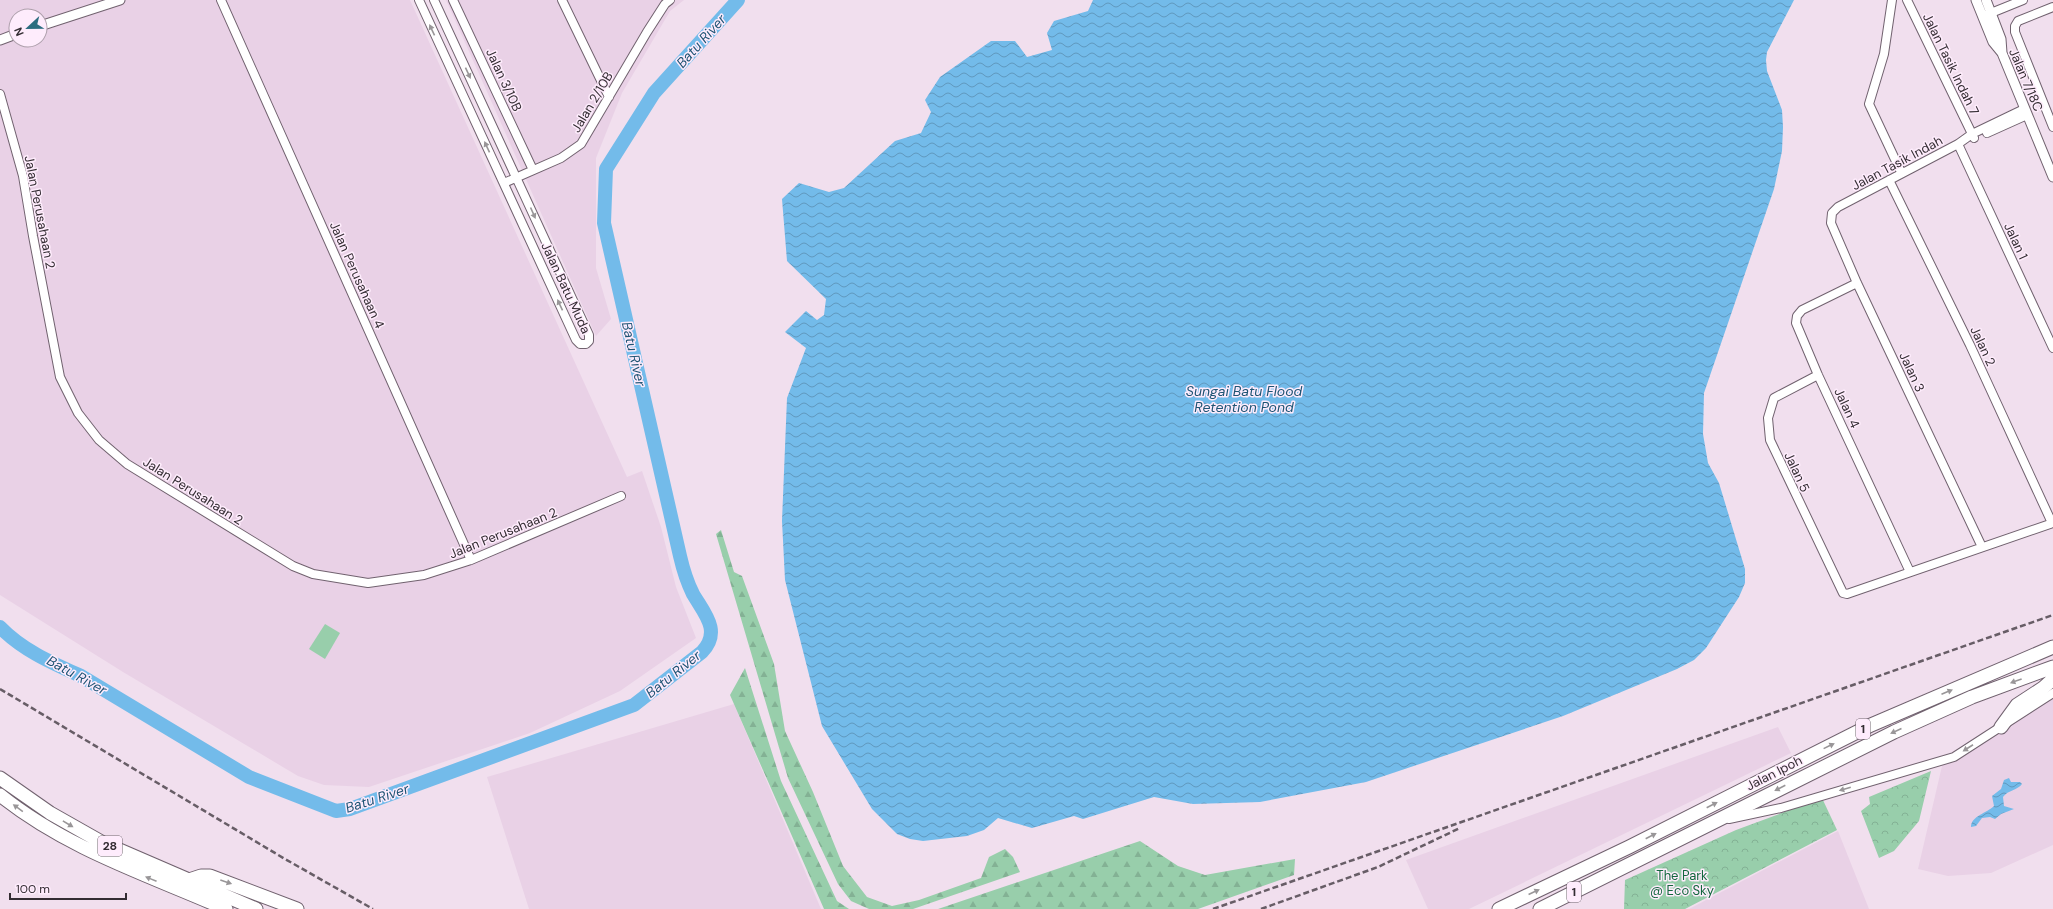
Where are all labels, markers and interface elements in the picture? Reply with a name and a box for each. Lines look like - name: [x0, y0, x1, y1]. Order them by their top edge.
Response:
- north arrow: [8, 8, 48, 48]
- water label: Batu River: [672, 10, 730, 71]
- street label: Jalan Tasik Indah 7: [1919, 10, 1983, 118]
- one-way arrow: [429, 24, 435, 35]
- text: N: [11, 25, 27, 38]
- street label: Jalan 3/10B: [482, 46, 526, 114]
- street label: Jalan 7/18C: [2005, 46, 2047, 114]
- one-way arrow: [465, 68, 471, 79]
- street label: Jalan 2/10B: [567, 68, 617, 135]
- street label: Jalan Tasik Indah: [1849, 132, 1945, 194]
- one-way arrow: [484, 142, 490, 153]
- street label: Jalan Perusahaan 2: [21, 154, 59, 270]
- one-way arrow: [530, 207, 536, 218]
- street label: Jalan Perusahaan 4: [326, 219, 388, 331]
- street label: Jalan 1: [2000, 220, 2032, 262]
- street label: Jalan Batu Muda: [537, 240, 595, 336]
- one-way arrow: [557, 299, 563, 311]
- water label: Batu River: [618, 320, 650, 389]
- street label: Jalan 2: [1966, 323, 2000, 369]
- street label: Jalan 3: [1895, 349, 1929, 395]
- water label: Sungai Batu Flood Retention Pond: [1186, 382, 1303, 416]
- street label: Jalan 4: [1830, 385, 1864, 431]
- street label: Jalan 5: [1780, 449, 1814, 495]
- street label: Jalan Perusahaan 2: [140, 453, 246, 529]
- street label: Jalan Perusahaan 2: [447, 504, 559, 562]
- water label: Batu River: [642, 646, 705, 702]
- water label: Batu River: [44, 651, 111, 699]
- one-way arrow: [2010, 678, 2022, 684]
- one-way arrow: [1941, 689, 1953, 696]
- road number: 1: [1856, 719, 1870, 739]
- one-way arrow: [1890, 728, 1902, 734]
- one-way arrow: [1823, 743, 1834, 749]
- one-way arrow: [1962, 745, 1974, 752]
- street label: Jalan Ipoh: [1743, 752, 1805, 794]
- water label: Batu River: [343, 779, 412, 817]
- one-way arrow: [1774, 785, 1786, 791]
- one-way arrow: [1838, 786, 1850, 792]
- one-way arrow: [1707, 801, 1718, 808]
- one-way arrow: [13, 804, 24, 812]
- one-way arrow: [62, 821, 74, 828]
- one-way arrow: [1646, 833, 1657, 839]
- road number: 28: [98, 836, 122, 856]
- park label: The Park @ Eco Sky: [1650, 867, 1714, 899]
- scale bar: [10, 875, 126, 901]
- one-way arrow: [144, 875, 156, 881]
- one-way arrow: [221, 879, 233, 885]
- text: 100 m: [16, 881, 50, 897]
- road number: 1: [1567, 882, 1581, 902]
- one-way arrow: [1529, 889, 1540, 895]

